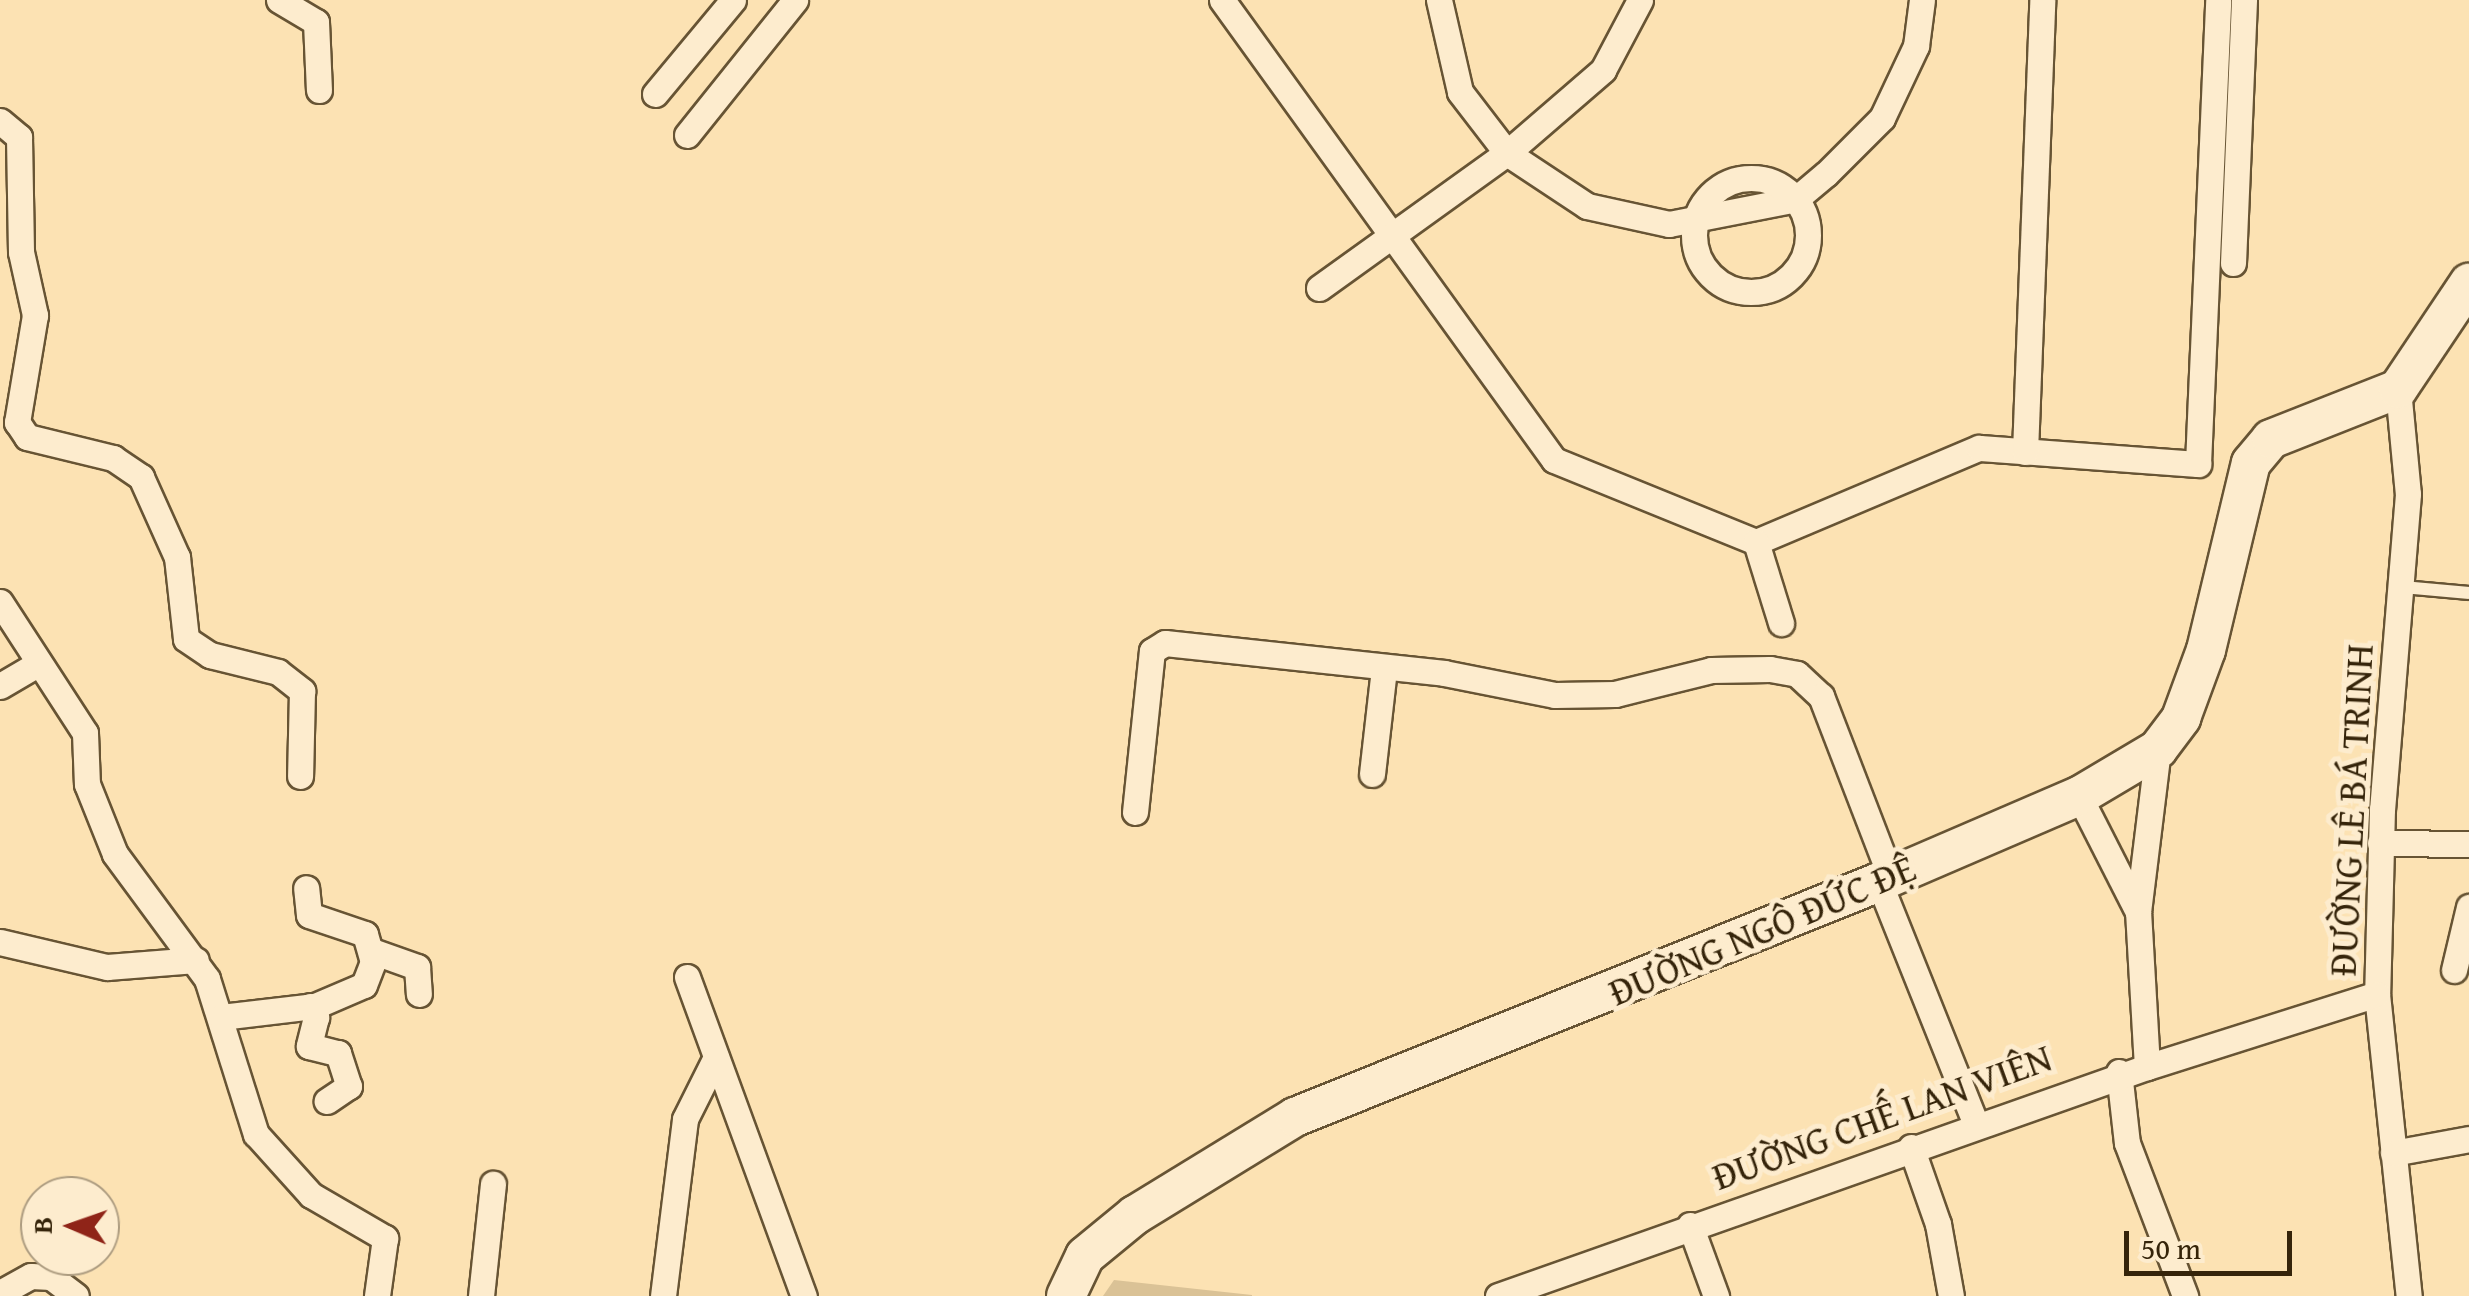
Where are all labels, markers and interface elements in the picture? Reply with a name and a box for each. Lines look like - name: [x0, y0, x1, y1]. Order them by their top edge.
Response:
- street label: ĐƯỜNG LÊ BÁ TRINH: [2320, 643, 2382, 977]
- street label: ĐƯỜNG NGÔ ĐỨC ĐỆ: [1602, 845, 1922, 1015]
- street label: ĐƯỜNG CHẾ LAN VIÊN: [1706, 1034, 2058, 1200]
- north arrow: [20, 1176, 120, 1276]
- scale bar: [2129, 1211, 2296, 1273]
- text: B: [21, 1216, 62, 1234]
- text: 50 m: [2141, 1226, 2201, 1270]

